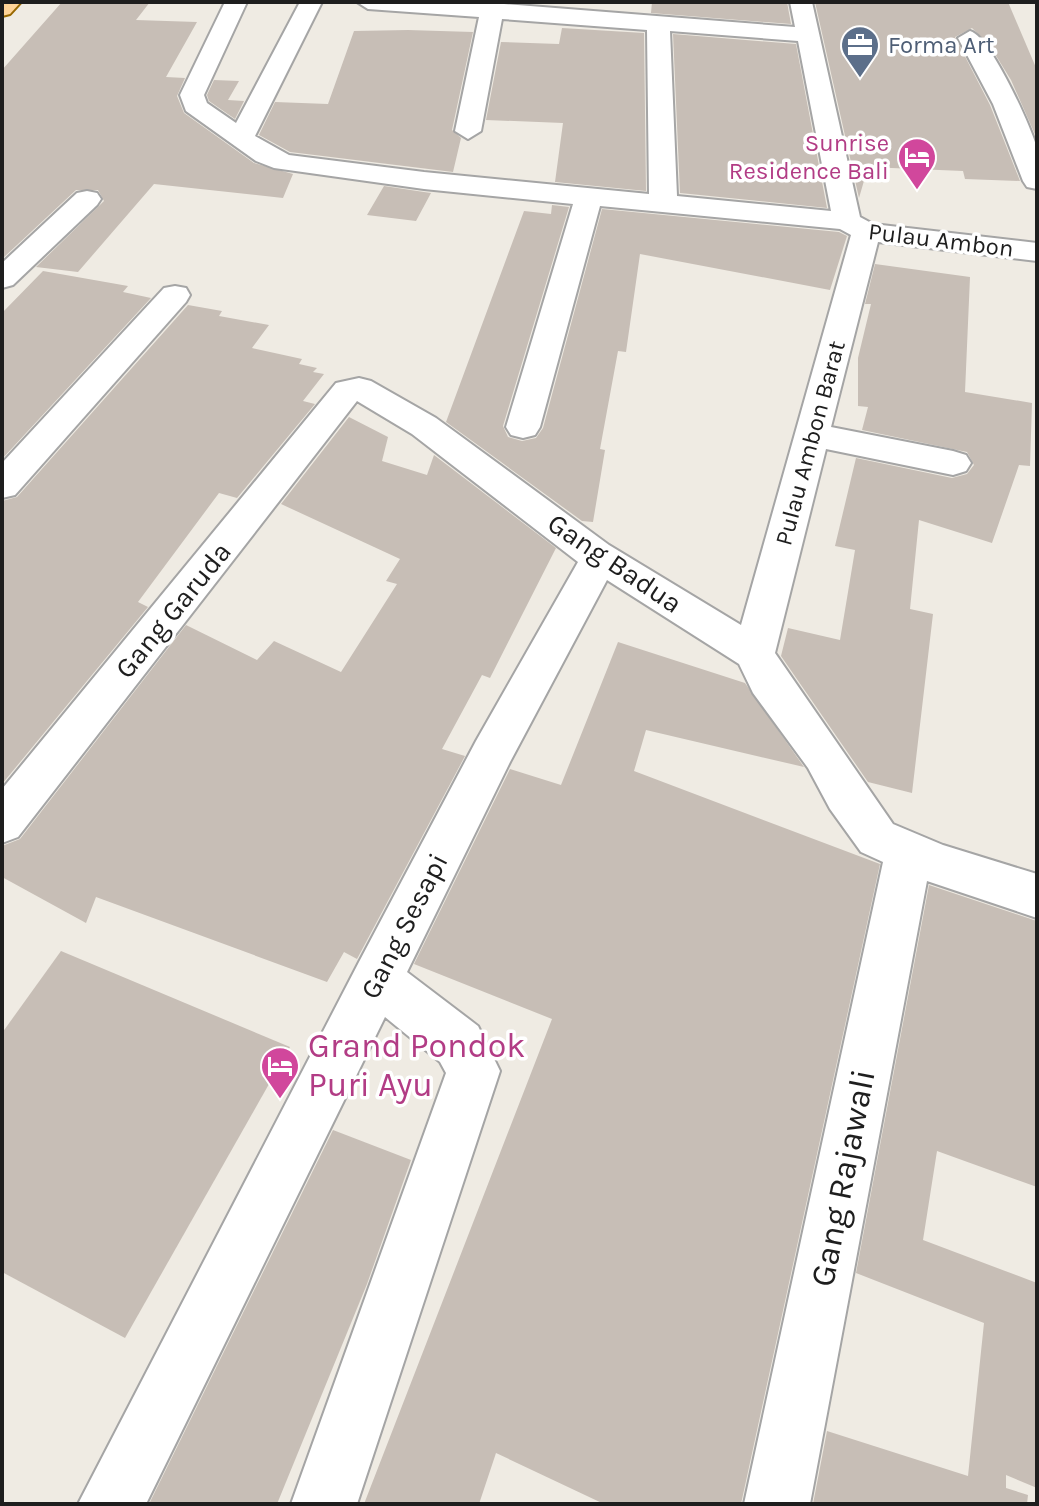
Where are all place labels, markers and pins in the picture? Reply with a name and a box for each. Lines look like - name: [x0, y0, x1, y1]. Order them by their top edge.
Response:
- office icon: Forma Art: [839, 24, 881, 79]
- place label: Forma Art: [888, 31, 995, 59]
- place label: Sunrise Residence Bali: [729, 129, 889, 185]
- hotel icon: Sunrise Residence Bali: [896, 136, 938, 191]
- place label: Grand Pondok Puri Ayu: [308, 1026, 525, 1105]
- hotel icon: Grand Pondok Puri Ayu: [259, 1045, 301, 1100]

